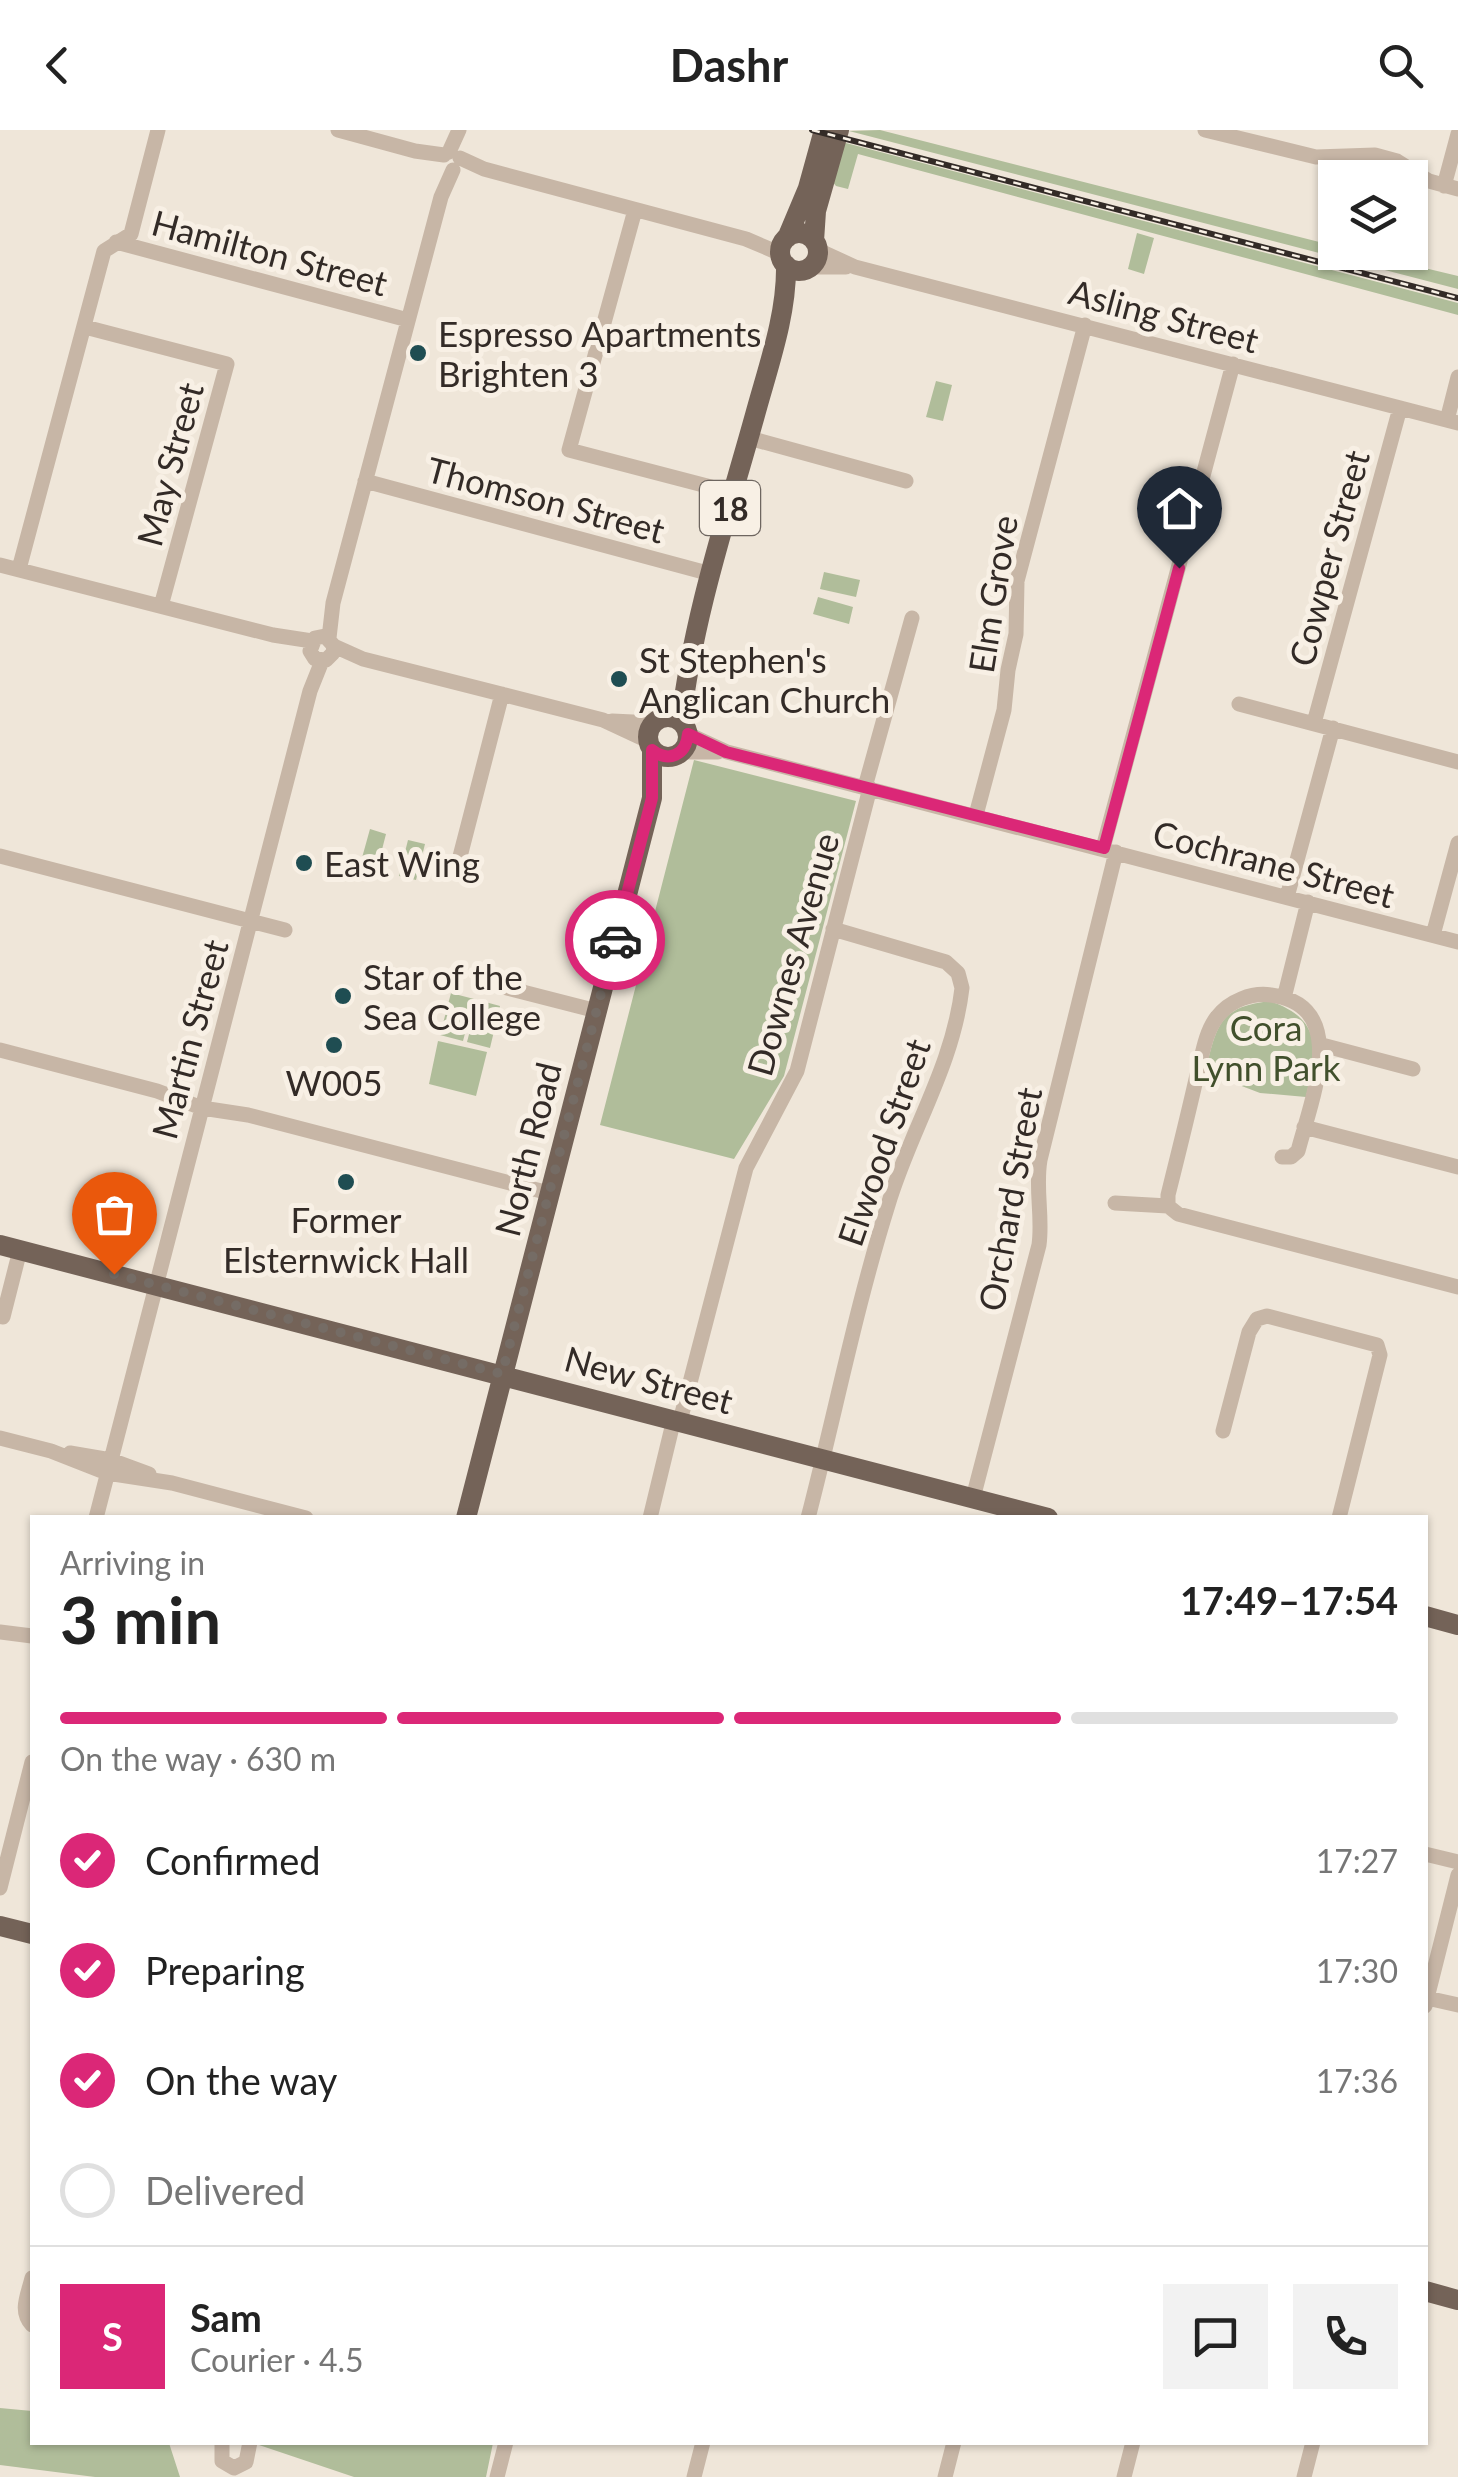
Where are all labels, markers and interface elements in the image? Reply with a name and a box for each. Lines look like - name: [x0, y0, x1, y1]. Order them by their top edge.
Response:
- icon: back: [30, 38, 85, 93]
- text: Dashr: [670, 38, 788, 92]
- icon: search: [1373, 38, 1428, 93]
- map controls: [1318, 160, 1428, 270]
- button: layers: [1318, 160, 1428, 270]
- street label: Hamilton Street: [148, 200, 393, 304]
- street label: Asling Street: [1065, 270, 1264, 361]
- place label: Espresso Apartments Brighten 3: [438, 312, 761, 394]
- marker: Espresso Apartments Brighten 3: [407, 342, 429, 364]
- street label: May Street: [127, 377, 211, 550]
- street label: Cowper Street: [1279, 445, 1377, 670]
- street label: Thomson Street: [423, 447, 670, 551]
- pin: [1137, 466, 1222, 569]
- road number: 18: [700, 481, 760, 535]
- icon: home: [1152, 481, 1207, 536]
- street label: Elm Grove: [959, 512, 1025, 676]
- place label: St Stephen's Anglican Church: [639, 638, 890, 720]
- marker: St Stephen's Anglican Church: [608, 668, 630, 690]
- street label: Cochrane Street: [1149, 811, 1400, 916]
- street label: Downes Avenue: [737, 828, 847, 1080]
- place label: East Wing: [324, 842, 480, 884]
- marker: East Wing: [293, 852, 315, 874]
- courier: [565, 890, 665, 990]
- icon: car: [588, 913, 643, 968]
- street label: Martin Street: [142, 934, 236, 1143]
- place label: Star of the Sea College: [363, 955, 541, 1037]
- marker: Star of the Sea College: [332, 985, 354, 1007]
- park label: Cora Lynn Park: [1191, 1006, 1341, 1088]
- street label: Elwood Street: [828, 1033, 938, 1251]
- marker: W005: [323, 1034, 345, 1056]
- street label: North Road: [485, 1058, 569, 1240]
- place label: W005: [285, 1061, 383, 1103]
- street label: Orchard Street: [969, 1084, 1049, 1314]
- marker: Former Elsternwick Hall: [335, 1171, 357, 1193]
- pin: [72, 1172, 157, 1275]
- icon: bag: [87, 1187, 142, 1242]
- place label: Former Elsternwick Hall: [223, 1198, 469, 1280]
- street label: New Street: [560, 1336, 738, 1422]
- text: Arriving in: [60, 1543, 205, 1582]
- text: 17:49–17:54: [1180, 1577, 1398, 1623]
- text: 3 min: [60, 1580, 221, 1658]
- text: On the way · 630 m: [60, 1739, 336, 1778]
- icon: check: [60, 1833, 115, 1888]
- text: Confirmed: [145, 1837, 321, 1883]
- text: 17:27: [1316, 1841, 1398, 1880]
- icon: check: [60, 1943, 115, 1998]
- text: Preparing: [145, 1947, 305, 1993]
- text: 17:30: [1316, 1951, 1398, 1990]
- icon: check: [60, 2053, 115, 2108]
- text: On the way: [145, 2057, 337, 2103]
- text: 17:36: [1316, 2061, 1398, 2100]
- text: Delivered: [145, 2167, 305, 2213]
- button: chat: [1163, 2284, 1268, 2389]
- button: phone: [1293, 2284, 1398, 2389]
- text: Sam: [190, 2294, 262, 2340]
- text: S: [102, 2313, 123, 2359]
- text: Courier · 4.5: [190, 2340, 364, 2379]

